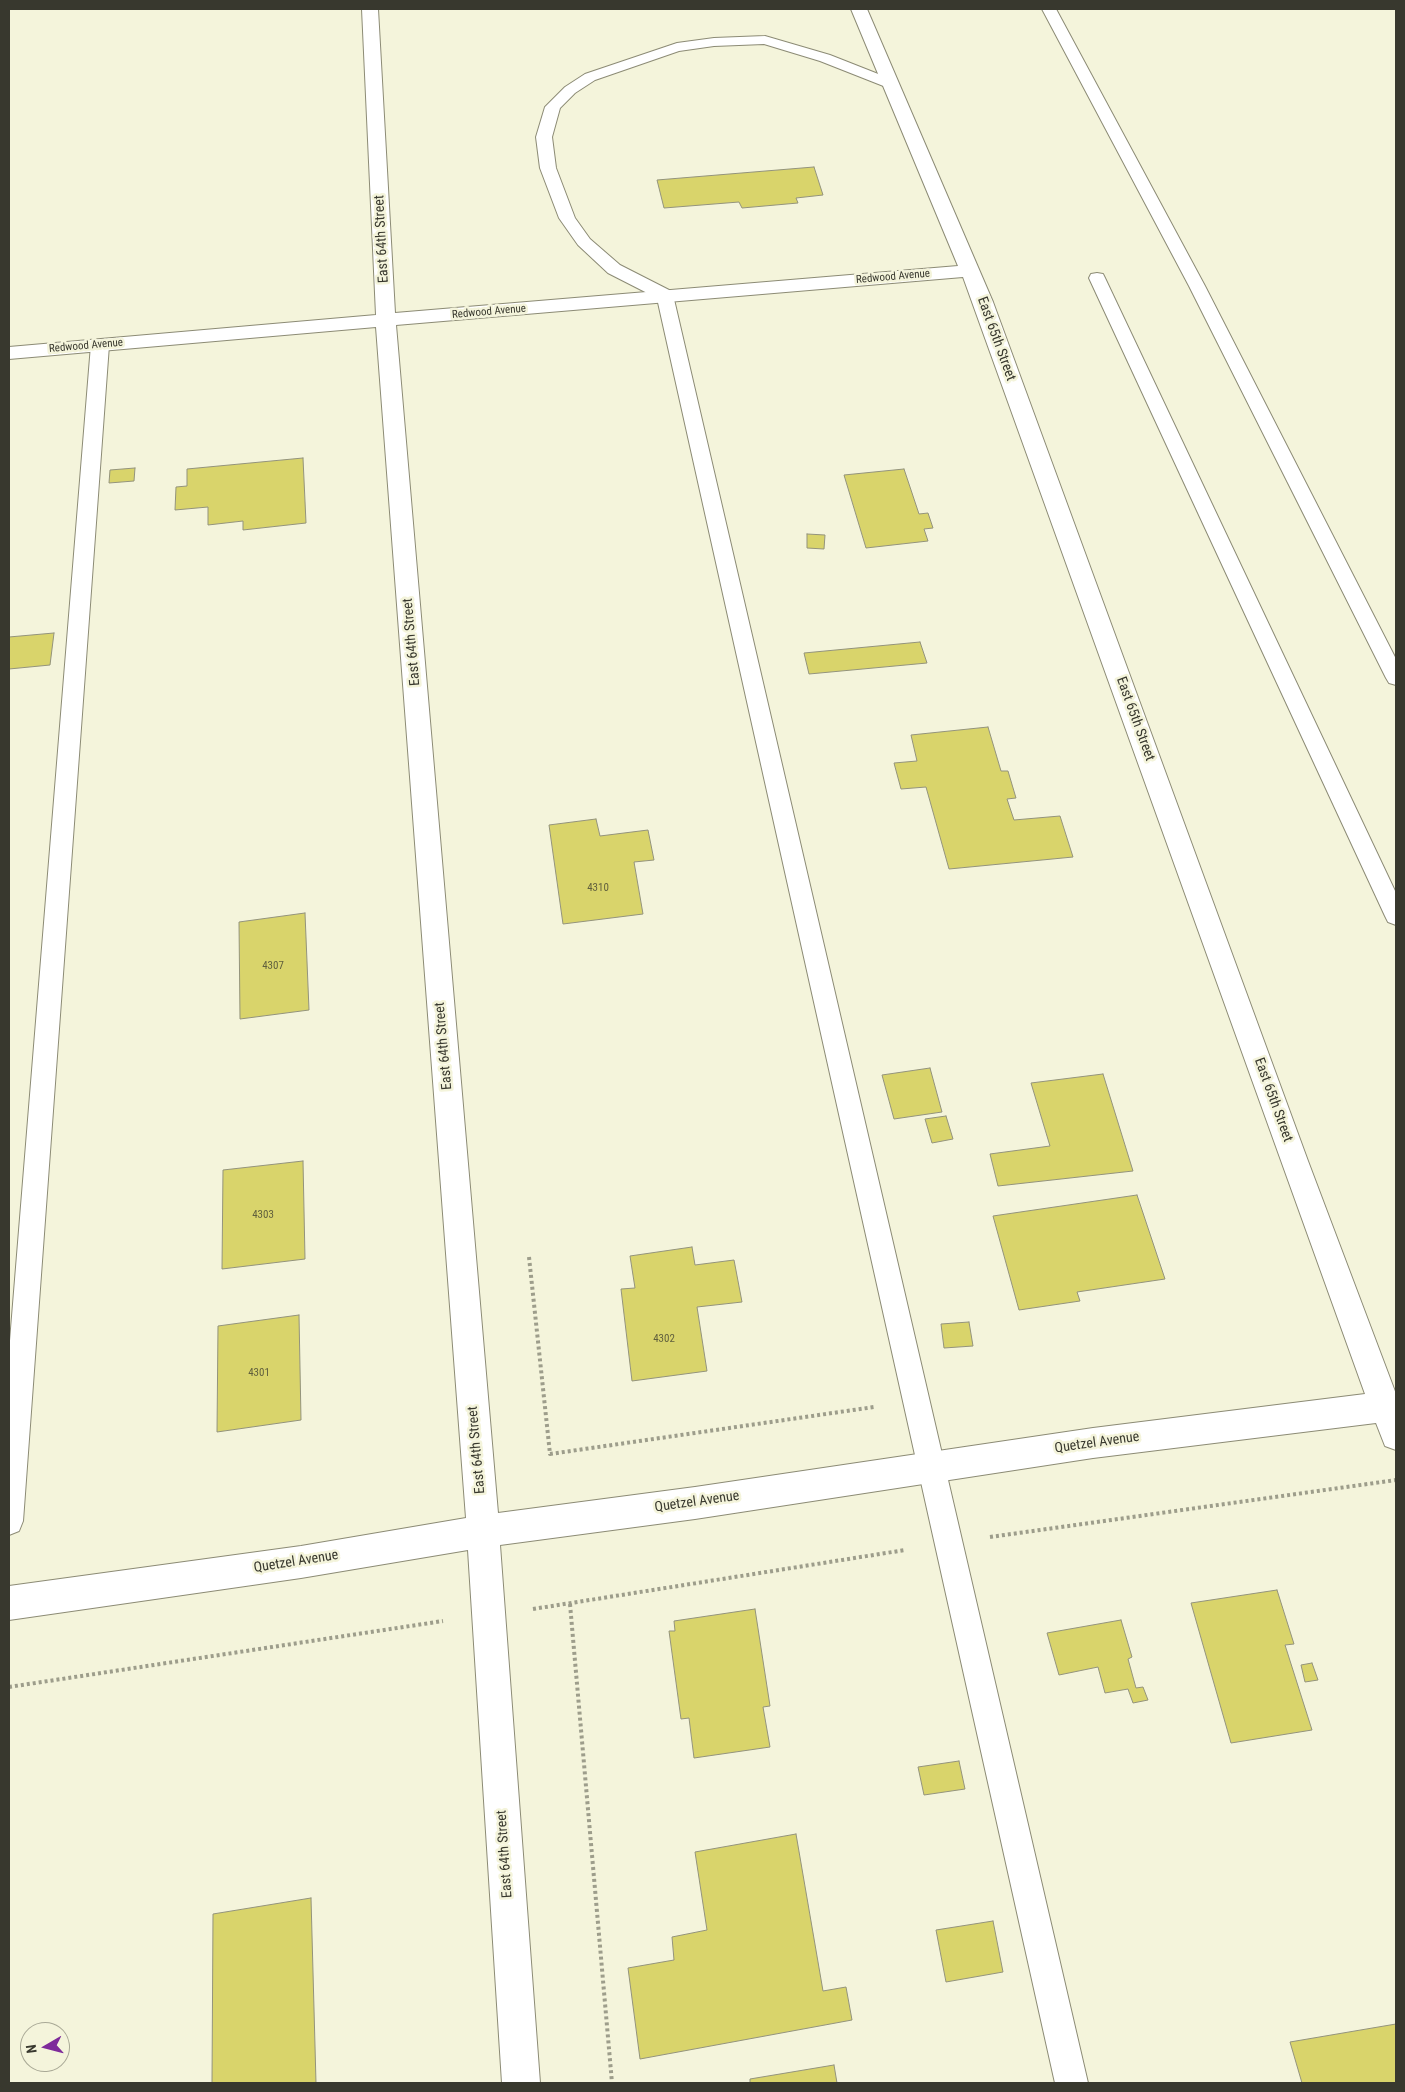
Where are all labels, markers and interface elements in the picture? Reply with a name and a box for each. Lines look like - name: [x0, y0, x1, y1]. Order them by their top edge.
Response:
- street label: East 64th Street: [371, 195, 393, 283]
- street label: Redwood Avenue: [855, 267, 931, 287]
- street label: East 65th Street: [973, 295, 1019, 383]
- street label: Redwood Avenue: [451, 302, 527, 322]
- street label: Redwood Avenue: [48, 336, 124, 356]
- street label: East 64th Street: [400, 597, 424, 687]
- street label: East 65th Street: [1112, 675, 1158, 763]
- house number: 4310: [587, 881, 609, 895]
- house number: 4307: [262, 959, 284, 973]
- street label: East 64th Street: [432, 1001, 456, 1091]
- street label: East 65th Street: [1250, 1056, 1296, 1144]
- house number: 4303: [252, 1208, 274, 1222]
- house number: 4302: [653, 1332, 675, 1346]
- house number: 4301: [248, 1366, 270, 1380]
- street label: East 64th Street: [465, 1405, 489, 1495]
- street label: Quetzel Avenue: [1054, 1429, 1140, 1457]
- street label: Quetzel Avenue: [654, 1488, 740, 1516]
- street label: Quetzel Avenue: [253, 1547, 339, 1577]
- street label: East 64th Street: [494, 1809, 516, 1899]
- north arrow: [20, 2022, 70, 2072]
- text: N: [23, 2044, 40, 2054]

